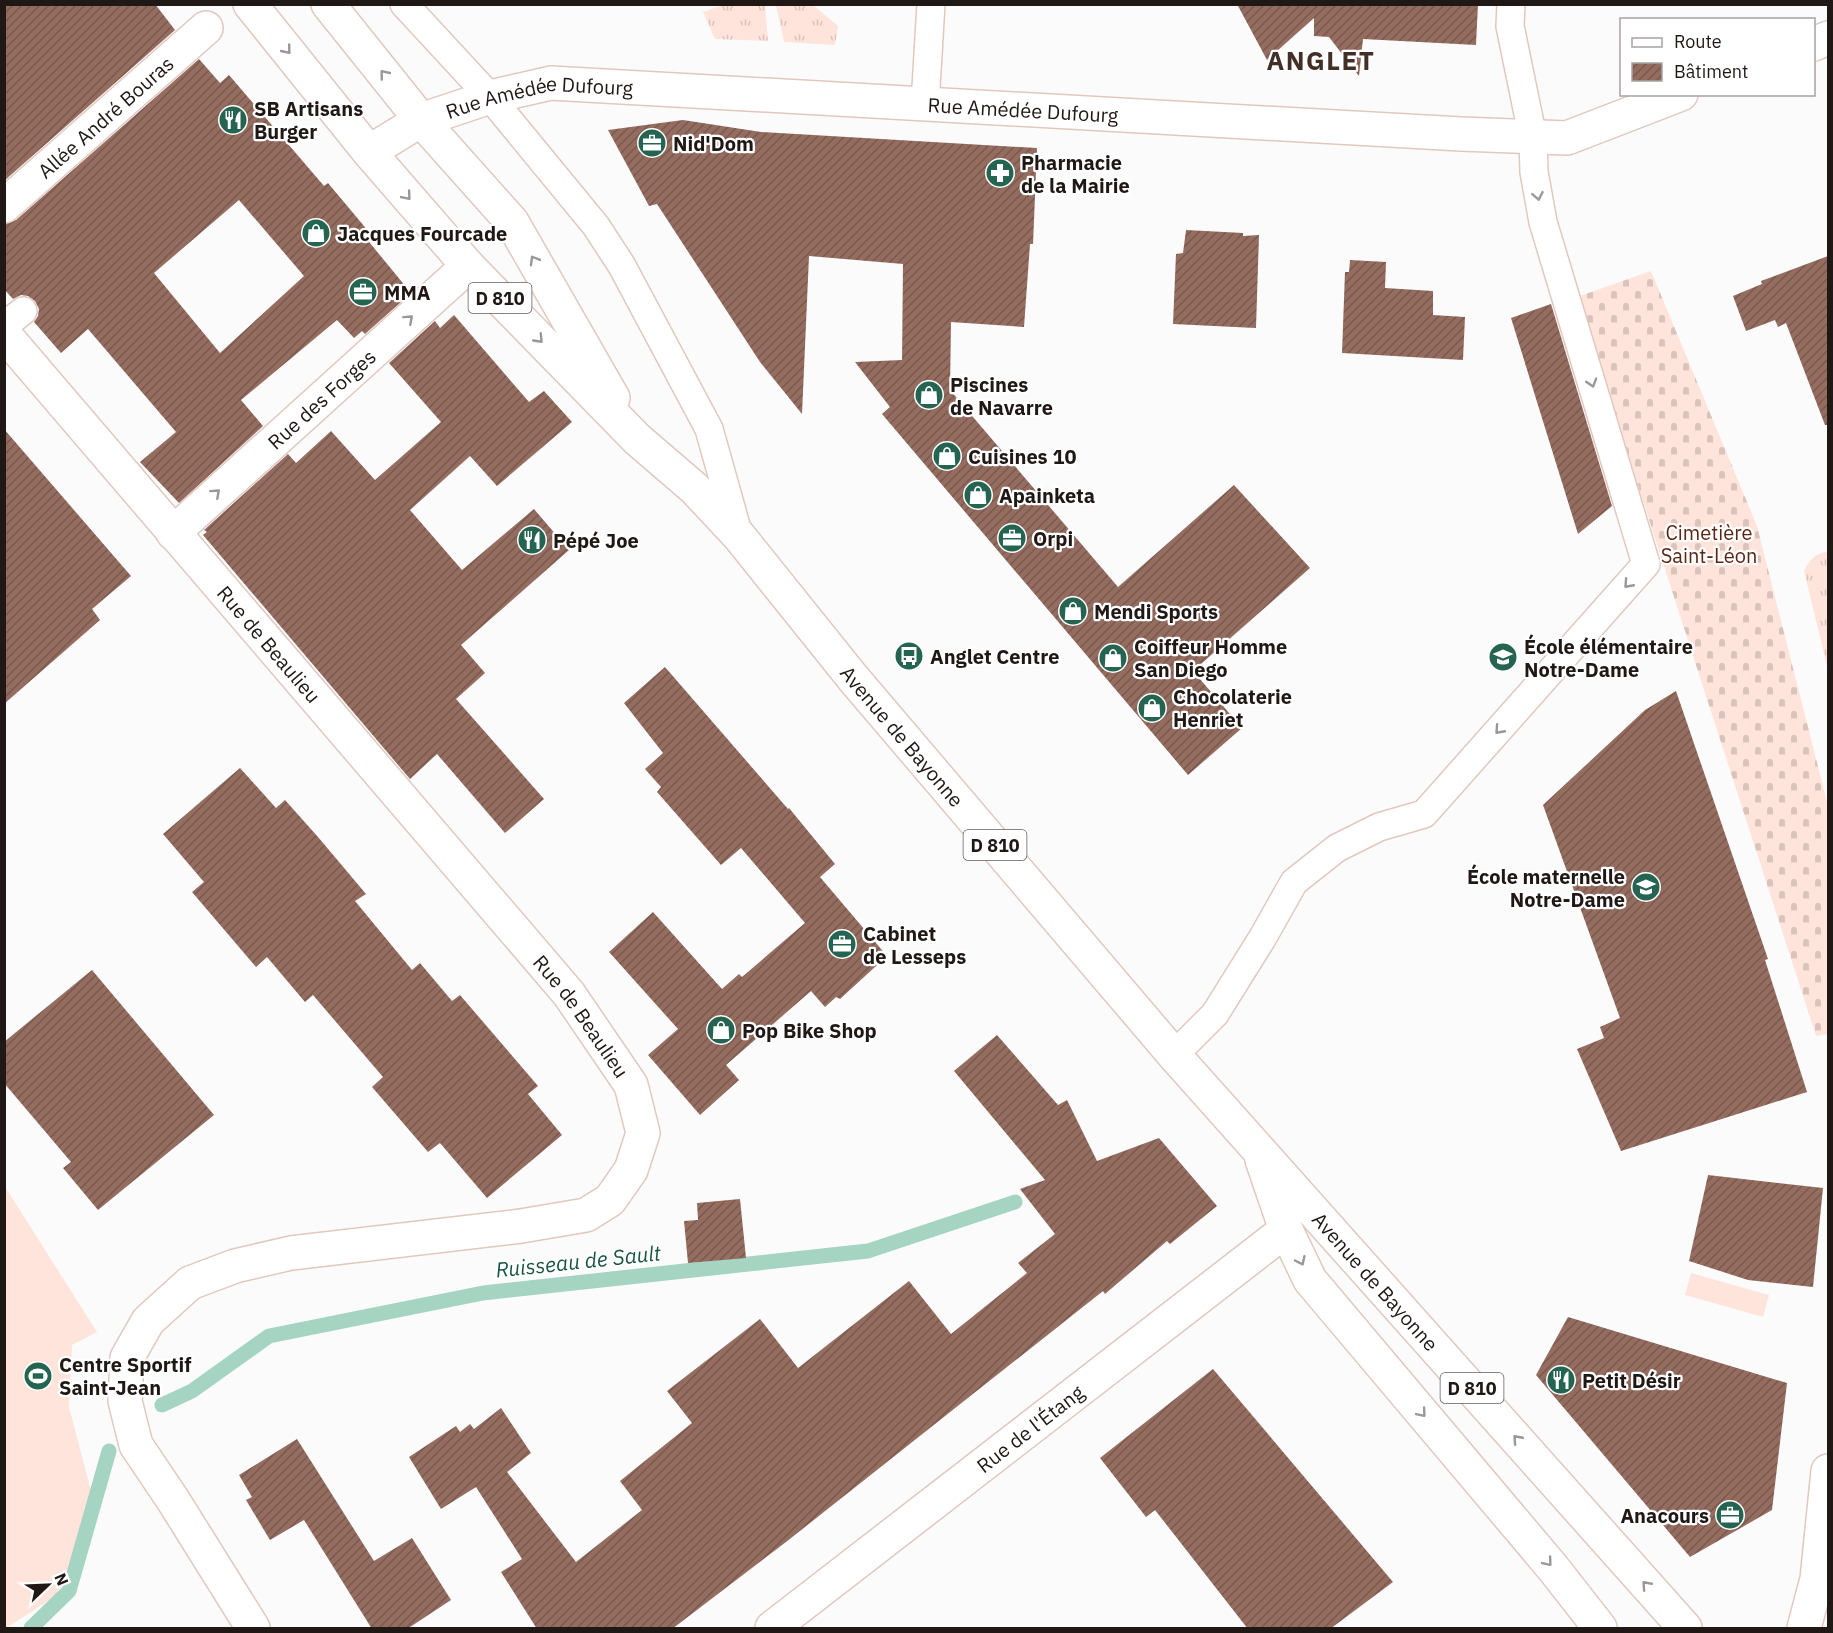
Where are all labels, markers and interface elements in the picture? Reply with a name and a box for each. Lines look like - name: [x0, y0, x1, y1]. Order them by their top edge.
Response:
- legend: [1620, 18, 1815, 96]
- text: Route: [1674, 30, 1722, 53]
- one-way arrow: [279, 43, 290, 54]
- district label: ANGLET: [1266, 43, 1376, 77]
- street label: Allée André Bouras: [32, 50, 179, 184]
- text: Bâtiment: [1674, 60, 1748, 83]
- street label: Rue Amédée Dufourg: [442, 69, 634, 124]
- one-way arrow: [381, 70, 392, 81]
- street label: Rue Amédée Dufourg: [927, 91, 1119, 128]
- place label: SB Artisans Burger: [254, 95, 363, 145]
- restaurant icon: SB Artisans Burger: [217, 104, 249, 136]
- office icon: Nid'Dom: [636, 127, 668, 159]
- place label: Nid'Dom: [673, 130, 754, 157]
- place label: Pharmacie de la Mairie: [1021, 149, 1130, 199]
- pharmacy icon: Pharmacie de la Mairie: [984, 157, 1016, 189]
- one-way arrow: [400, 189, 411, 200]
- one-way arrow: [1531, 191, 1544, 201]
- shop icon: Jacques Fourcade: [300, 217, 332, 249]
- place label: Jacques Fourcade: [337, 220, 507, 247]
- one-way arrow: [530, 256, 542, 267]
- office icon: MMA: [347, 276, 379, 308]
- place label: MMA: [384, 279, 431, 306]
- road number: D 810: [468, 283, 532, 313]
- one-way arrow: [403, 315, 413, 326]
- one-way arrow: [532, 332, 543, 343]
- street label: Rue des Forges: [261, 343, 381, 455]
- place label: Piscines de Navarre: [950, 371, 1053, 421]
- one-way arrow: [1585, 377, 1597, 388]
- shop icon: Piscines de Navarre: [913, 379, 945, 411]
- shop icon: Cuisines 10: [931, 440, 963, 472]
- place label: Cuisines 10: [968, 443, 1076, 470]
- shop icon: Apainketa: [962, 479, 994, 511]
- place label: Apainketa: [999, 482, 1095, 509]
- one-way arrow: [209, 490, 220, 501]
- park label: Cimetière Saint-Léon: [1661, 519, 1757, 569]
- office icon: Orpi: [996, 522, 1028, 554]
- restaurant icon: Pépé Joe: [516, 524, 548, 556]
- place label: Orpi: [1033, 525, 1073, 552]
- place label: Pépé Joe: [553, 527, 639, 554]
- one-way arrow: [1624, 577, 1635, 588]
- street label: Rue de Beaulieu: [212, 580, 327, 708]
- shop icon: Mendi Sports: [1057, 595, 1089, 627]
- place label: Mendi Sports: [1094, 598, 1218, 625]
- place label: Coiffeur Homme San Diego: [1134, 633, 1287, 683]
- place label: École élémentaire Notre-Dame: [1524, 633, 1693, 683]
- bus stop icon: Anglet Centre: [893, 640, 925, 672]
- school or university icon: École élémentaire Notre-Dame: [1487, 641, 1519, 673]
- shop icon: Coiffeur Homme San Diego: [1097, 642, 1129, 674]
- place label: Anglet Centre: [930, 643, 1059, 670]
- street label: Avenue de Bayonne: [835, 660, 970, 812]
- place label: Chocolaterie Henriet: [1173, 683, 1292, 733]
- shop icon: Chocolaterie Henriet: [1136, 692, 1168, 724]
- one-way arrow: [1495, 723, 1506, 734]
- road number: D 810: [964, 830, 1026, 860]
- place label: École maternelle Notre-Dame: [1467, 863, 1625, 913]
- school or university icon: École maternelle Notre-Dame: [1630, 871, 1662, 903]
- place label: Cabinet de Lesseps: [863, 920, 966, 970]
- office icon: Cabinet de Lesseps: [826, 928, 858, 960]
- street label: Rue de Beaulieu: [528, 949, 635, 1083]
- shop icon: Pop Bike Shop: [705, 1014, 737, 1046]
- place label: Pop Bike Shop: [742, 1017, 877, 1044]
- street label: Avenue de Bayonne: [1307, 1206, 1445, 1356]
- water label: Ruisseau de Sault: [494, 1238, 663, 1284]
- one-way arrow: [1293, 1254, 1305, 1265]
- place label: Centre Sportif Saint-Jean: [59, 1351, 191, 1401]
- sports icon: Centre Sportif Saint-Jean: [22, 1360, 54, 1392]
- restaurant icon: Petit Désir: [1545, 1364, 1577, 1396]
- place label: Petit Désir: [1582, 1367, 1681, 1394]
- road number: D 810: [1440, 1373, 1504, 1403]
- street label: Rue de l'Étang: [971, 1378, 1089, 1479]
- one-way arrow: [1415, 1406, 1426, 1417]
- one-way arrow: [1513, 1435, 1524, 1446]
- office icon: Anacours: [1714, 1499, 1746, 1531]
- place label: Anacours: [1620, 1502, 1709, 1529]
- north arrow: [18, 1555, 78, 1615]
- one-way arrow: [1540, 1555, 1551, 1566]
- text: N: [50, 1570, 73, 1588]
- one-way arrow: [1642, 1581, 1653, 1592]

